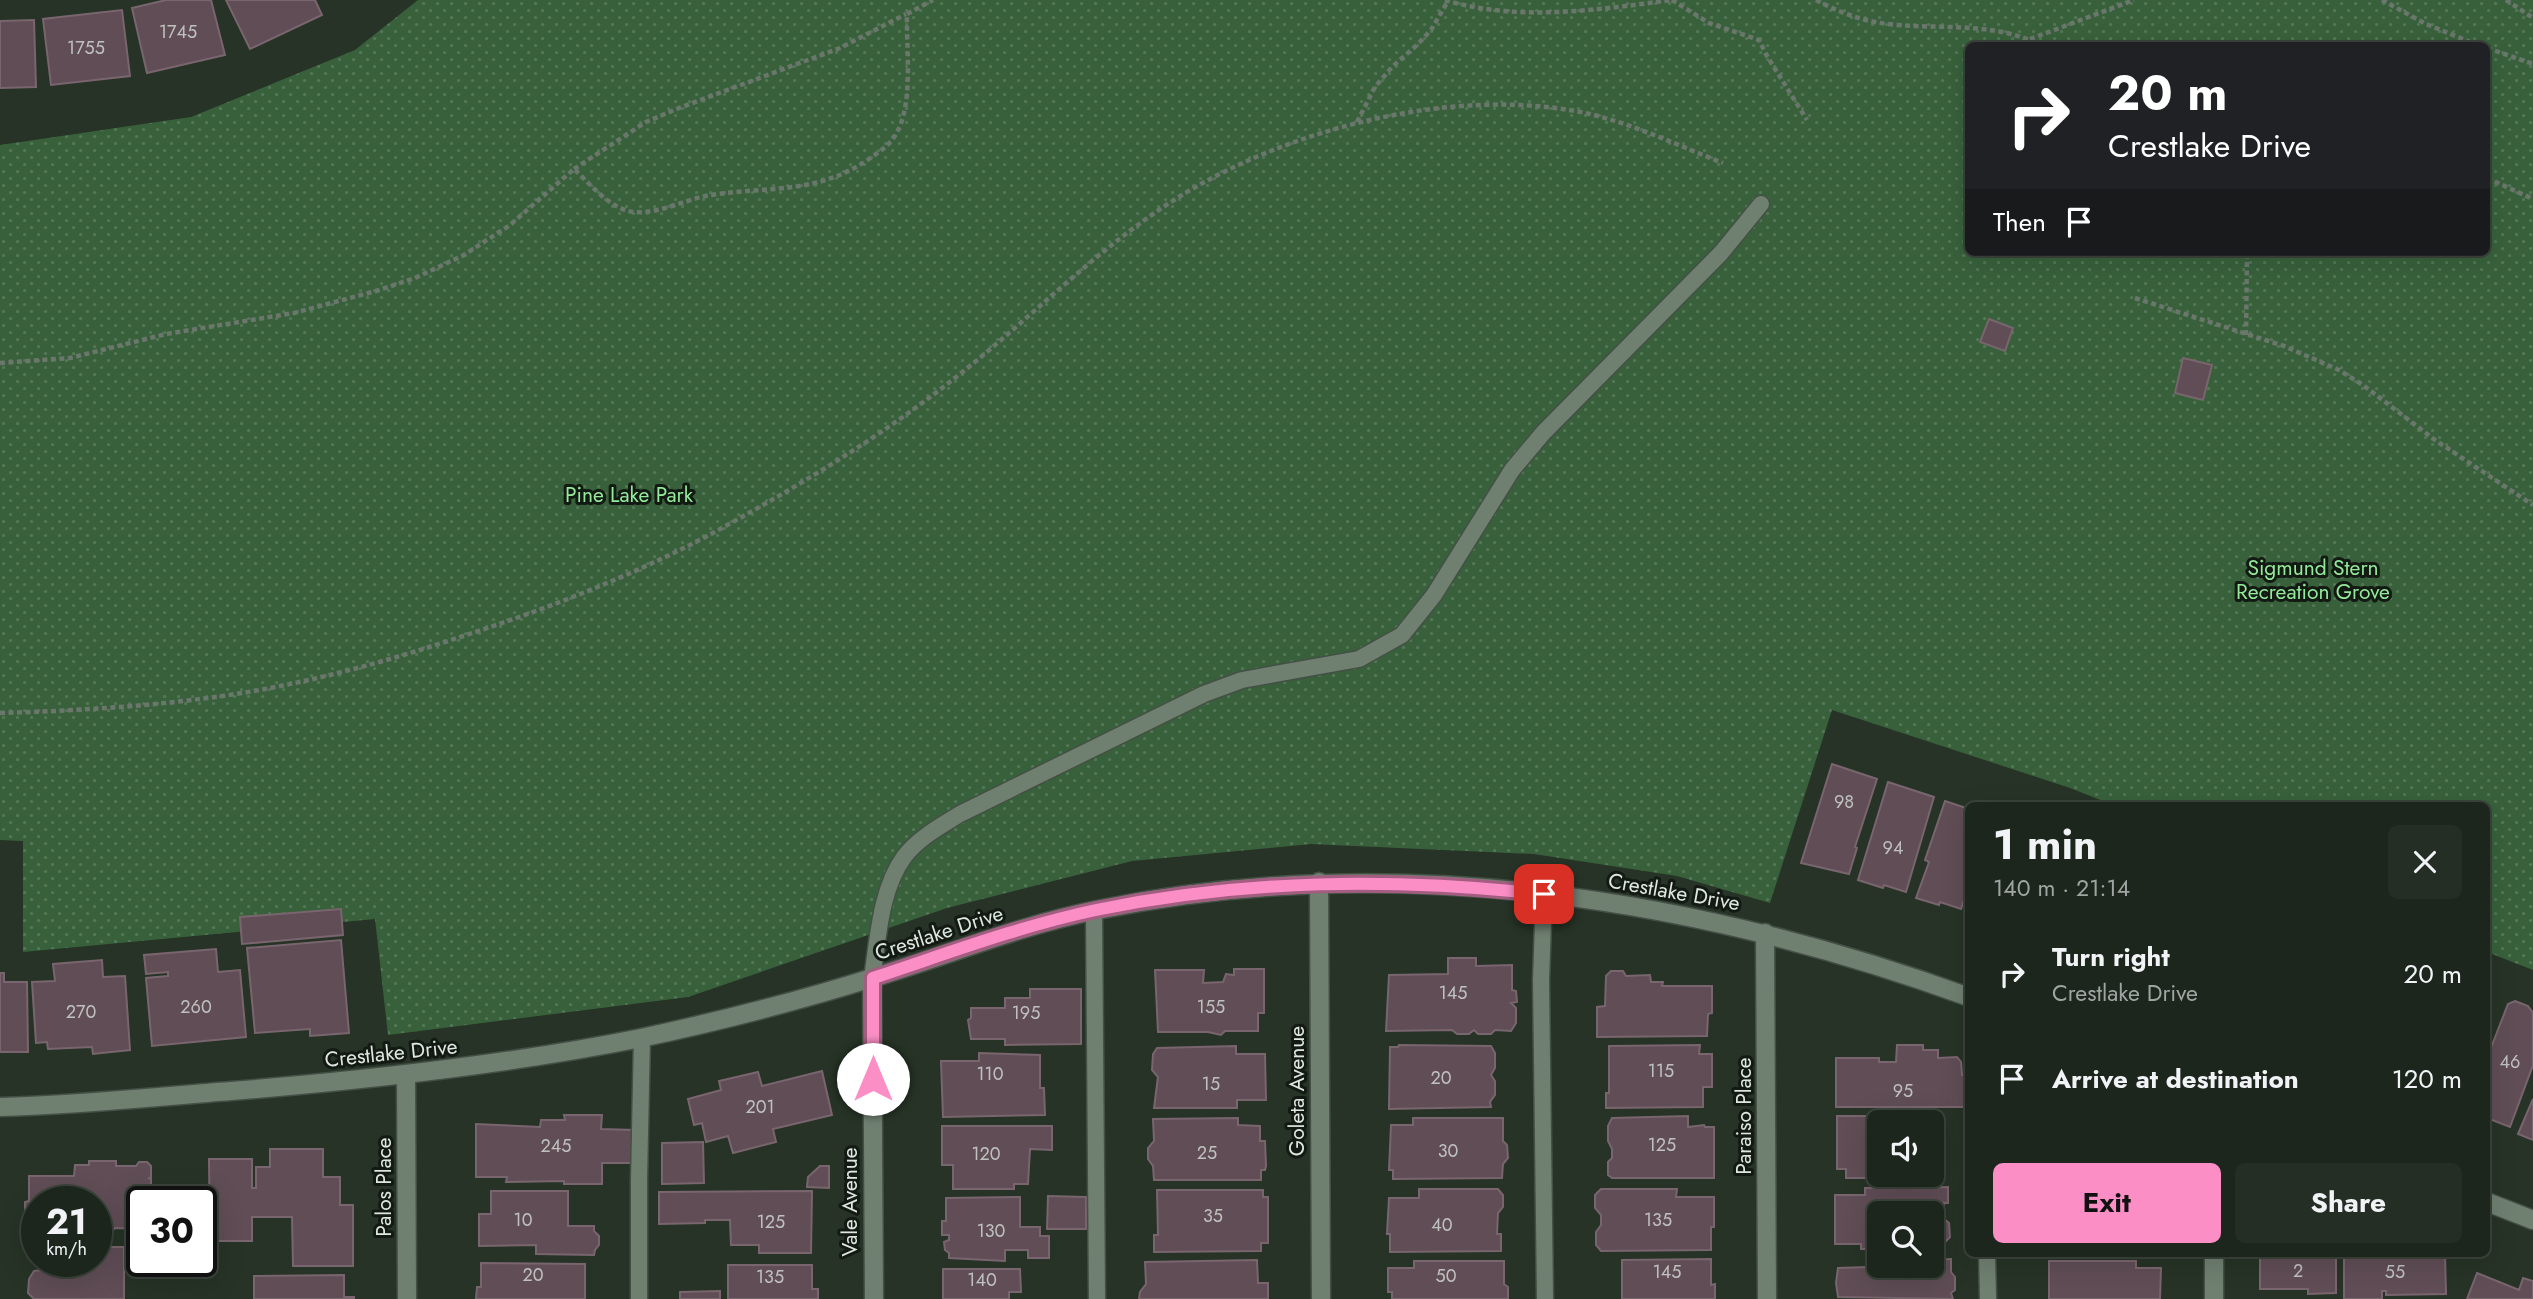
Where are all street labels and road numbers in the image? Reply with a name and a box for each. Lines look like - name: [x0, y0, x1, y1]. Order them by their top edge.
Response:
- street label: Crestlake Drive: [1606, 866, 1742, 918]
- street label: Crestlake Drive: [871, 898, 1007, 968]
- street label: Goleta Avenue: [1282, 1026, 1312, 1156]
- street label: Crestlake Drive: [323, 1031, 459, 1075]
- street label: Paraiso Place: [1729, 1057, 1759, 1175]
- street label: Palos Place: [369, 1137, 399, 1237]
- street label: Vale Avenue: [835, 1147, 865, 1257]

